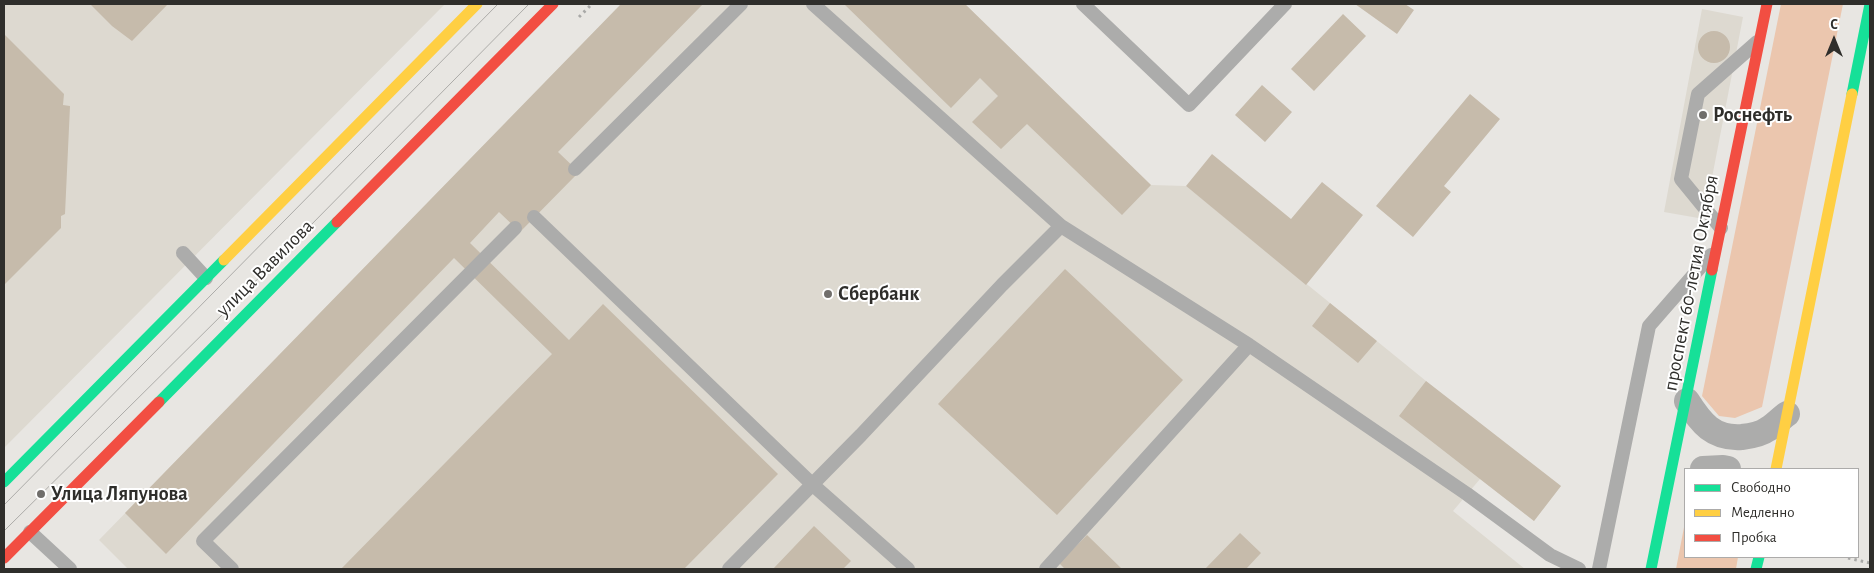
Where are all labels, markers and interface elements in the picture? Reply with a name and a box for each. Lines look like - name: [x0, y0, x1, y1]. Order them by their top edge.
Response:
- north arrow: [1809, 15, 1859, 65]
- text: С: [1830, 18, 1838, 32]
- place label: Роснефть: [1713, 103, 1792, 127]
- marker: Роснефть: [1697, 109, 1709, 121]
- street label: проспект 60-летия Октября: [1658, 173, 1724, 393]
- street label: улица Вавилова: [211, 214, 319, 322]
- place label: Сбербанк: [838, 282, 919, 306]
- marker: Сбербанк: [822, 288, 834, 300]
- legend: [1684, 468, 1859, 558]
- text: Свободно: [1731, 480, 1791, 495]
- place label: Улица Ляпунова: [51, 482, 188, 506]
- marker: Улица Ляпунова: [35, 488, 47, 500]
- text: Медленно: [1731, 505, 1795, 520]
- text: Пробка: [1731, 530, 1777, 545]

